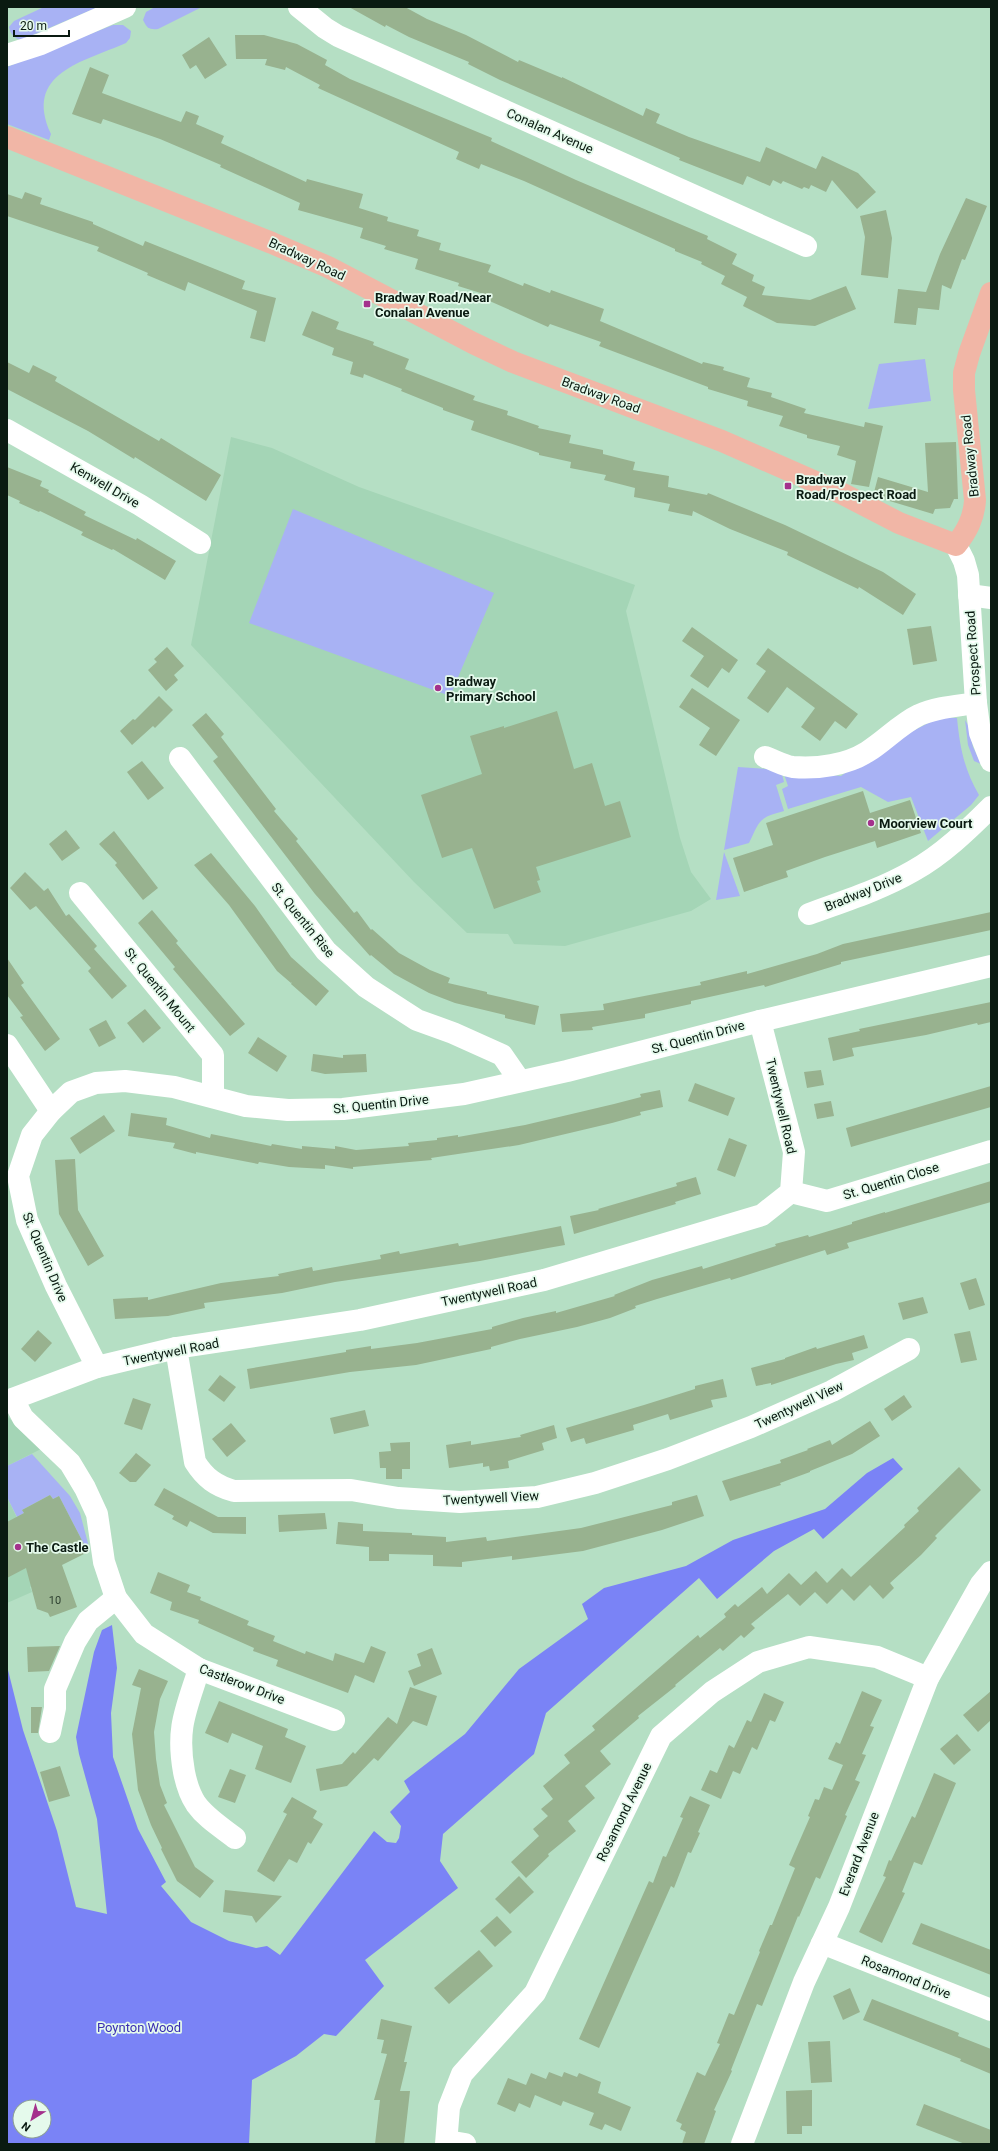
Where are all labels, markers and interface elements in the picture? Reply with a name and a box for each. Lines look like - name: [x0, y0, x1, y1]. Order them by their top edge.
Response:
- scale bar: [14, 12, 69, 38]
- text: 20 m: [20, 19, 47, 33]
- street label: Conalan Avenue: [504, 105, 596, 157]
- street label: Bradway Road: [266, 235, 348, 283]
- place label: Bradway Road/Near Conalan Avenue: [375, 290, 491, 320]
- marker: Bradway Road/Near Conalan Avenue: [362, 299, 372, 309]
- street label: Bradway Road: [560, 374, 642, 416]
- street label: Bradway Road: [958, 414, 982, 498]
- street label: Kenwell Drive: [68, 459, 142, 511]
- place label: Bradway Road/Prospect Road: [796, 472, 916, 502]
- marker: Bradway Road/Prospect Road: [783, 481, 793, 491]
- street label: Prospect Road: [963, 610, 983, 696]
- place label: Bradway Primary School: [446, 674, 536, 704]
- marker: Bradway Primary School: [433, 683, 443, 693]
- place label: Moorview Court: [879, 816, 973, 831]
- marker: Moorview Court: [866, 818, 876, 828]
- street label: Bradway Drive: [822, 870, 904, 914]
- street label: St. Quentin Rise: [268, 880, 338, 960]
- street label: St. Quentin Mount: [121, 945, 199, 1035]
- street label: St. Quentin Drive: [650, 1017, 746, 1057]
- street label: Twentywell Road: [763, 1057, 799, 1155]
- street label: St. Quentin Drive: [333, 1092, 430, 1116]
- street label: St. Quentin Close: [841, 1159, 941, 1203]
- street label: St. Quentin Drive: [19, 1210, 71, 1304]
- street label: Twentywell Road: [440, 1275, 538, 1309]
- street label: Twentywell Road: [122, 1335, 220, 1369]
- street label: Twentywell View: [752, 1378, 846, 1432]
- street label: Twentywell View: [443, 1488, 540, 1508]
- place label: The Castle: [26, 1540, 89, 1555]
- marker: The Castle: [13, 1542, 23, 1552]
- house number: 10: [49, 1594, 61, 1607]
- street label: Castlerow Drive: [197, 1661, 287, 1707]
- street label: Rosamond Avenue: [594, 1760, 655, 1864]
- street label: Everard Avenue: [836, 1810, 882, 1898]
- street label: Rosamond Drive: [859, 1952, 953, 2002]
- park label: Poynton Wood: [97, 2020, 181, 2035]
- north arrow: [12, 2099, 52, 2139]
- text: N: [19, 2119, 33, 2134]

